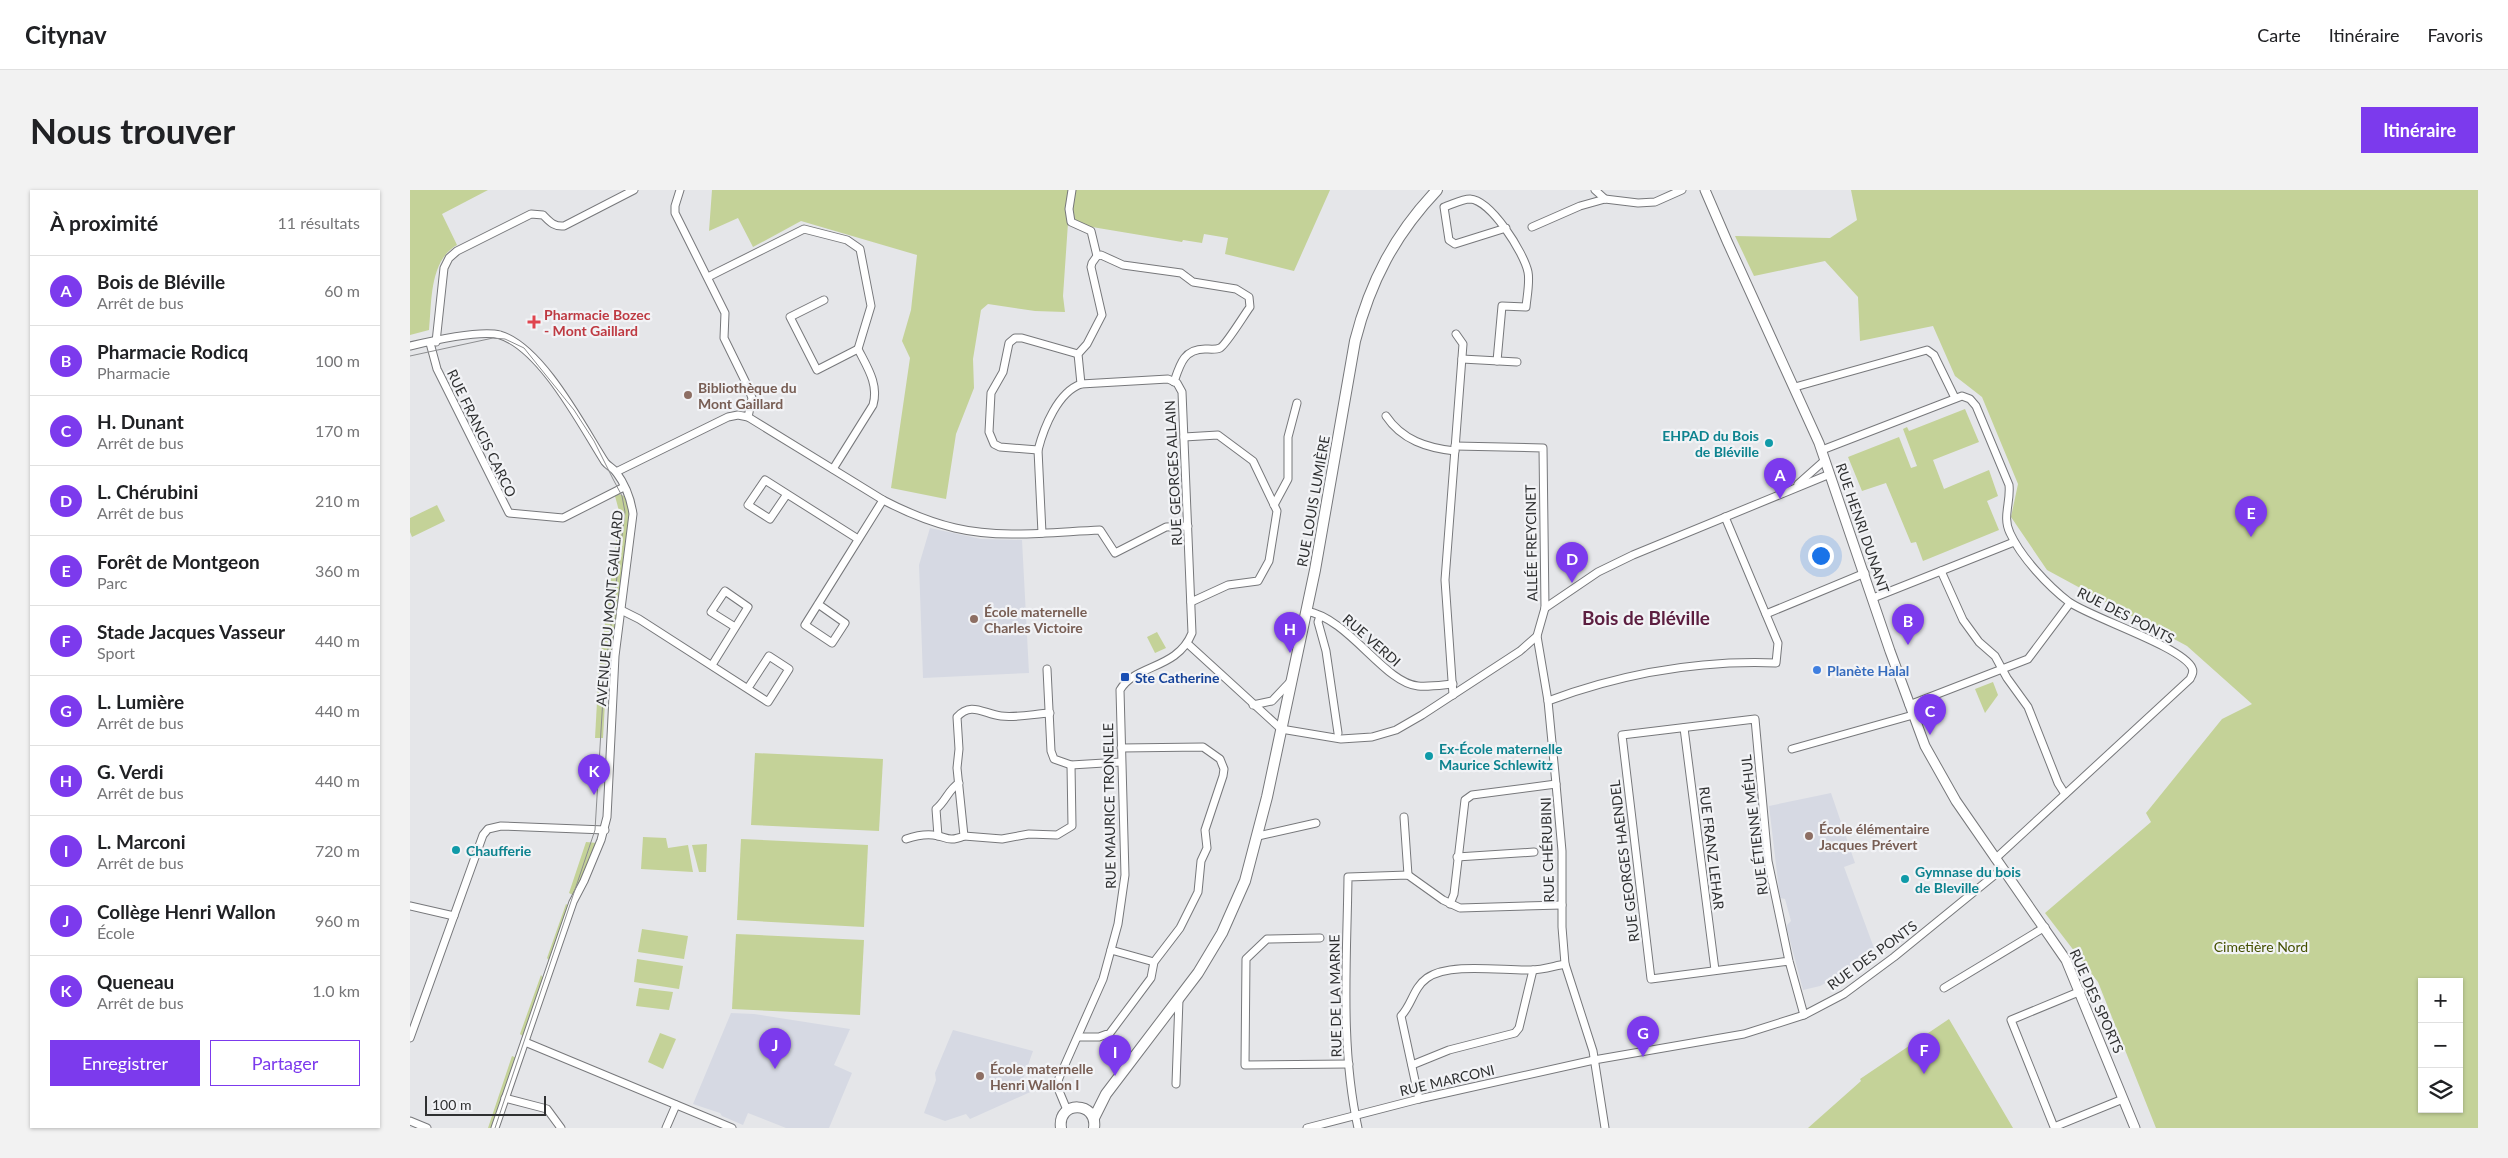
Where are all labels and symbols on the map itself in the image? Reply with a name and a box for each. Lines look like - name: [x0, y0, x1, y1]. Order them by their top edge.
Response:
- place label: Pharmacie Bozec - Mont Gaillard: [544, 306, 651, 339]
- marker: Pharmacie Bozec - Mont Gaillard: [528, 316, 540, 328]
- street label: RUE FRANCIS CARCO: [444, 366, 520, 500]
- place label: Bibliothèque du Mont Gaillard: [698, 379, 797, 412]
- marker: Bibliothèque du Mont Gaillard: [682, 389, 694, 401]
- street label: RUE GEORGES ALLAIN: [1161, 400, 1185, 546]
- place label: EHPAD du Bois de Bléville: [1662, 427, 1760, 460]
- street label: RUE LOUIS LUMIÈRE: [1293, 434, 1333, 568]
- marker: EHPAD du Bois de Bléville: [1763, 437, 1775, 449]
- pin: A: [1764, 458, 1796, 499]
- street label: RUE HENRI DUNANT: [1833, 461, 1893, 596]
- street label: ALLÉE FREYCINET: [1521, 484, 1541, 602]
- pin: E: [2235, 496, 2267, 537]
- street label: AVENUE DU MONT GAILLARD: [592, 509, 626, 707]
- pin: D: [1556, 542, 1588, 583]
- your location: [1808, 543, 1834, 569]
- street label: RUE DES PONTS: [2075, 583, 2177, 647]
- place label: École maternelle Charles Victoire: [984, 603, 1088, 636]
- pin: B: [1892, 604, 1924, 645]
- district label: Bois de Bléville: [1582, 606, 1710, 629]
- street label: RUE VERDI: [1340, 610, 1404, 670]
- pin: H: [1274, 612, 1306, 653]
- marker: École maternelle Charles Victoire: [968, 613, 980, 625]
- place label: Planète Halal: [1827, 662, 1909, 679]
- marker: Planète Halal: [1811, 664, 1823, 676]
- place label: Ste Catherine: [1135, 669, 1220, 686]
- marker: Ste Catherine: [1119, 671, 1131, 683]
- pin: C: [1914, 694, 1946, 735]
- street label: RUE MAURICE TRONELLE: [1099, 723, 1119, 889]
- place label: Ex-École maternelle Maurice Schlewitz: [1439, 740, 1563, 773]
- marker: Ex-École maternelle Maurice Schlewitz: [1423, 750, 1435, 762]
- pin: K: [578, 754, 610, 795]
- street label: RUE ÉTIENNE MÉHUL: [1737, 754, 1771, 896]
- street label: RUE GEORGES HAENDEL: [1606, 779, 1642, 943]
- street label: RUE FRANZ LEHAR: [1696, 786, 1728, 911]
- street label: RUE CHÉRUBINI: [1537, 797, 1557, 903]
- place label: École élémentaire Jacques Prévert: [1819, 820, 1930, 853]
- marker: École élémentaire Jacques Prévert: [1803, 830, 1815, 842]
- place label: Chaufferie: [466, 842, 532, 859]
- marker: Chaufferie: [450, 844, 462, 856]
- place label: Gymnase du bois de Bleville: [1915, 863, 2021, 896]
- marker: Gymnase du bois de Bleville: [1899, 873, 1911, 885]
- street label: RUE DES PONTS: [1824, 917, 1920, 993]
- street label: RUE DE LA MARNE: [1325, 934, 1345, 1058]
- park label: Cimetière Nord: [2214, 938, 2308, 955]
- street label: RUE DES SPORTS: [2066, 946, 2128, 1056]
- pin: G: [1627, 1016, 1659, 1057]
- pin: J: [759, 1028, 791, 1069]
- pin: F: [1908, 1033, 1940, 1074]
- pin: I: [1099, 1035, 1131, 1076]
- place label: École maternelle Henri Wallon I: [990, 1060, 1094, 1093]
- street label: RUE MARCONI: [1398, 1061, 1496, 1099]
- marker: École maternelle Henri Wallon I: [974, 1070, 986, 1082]
- scale bar: [425, 1093, 546, 1116]

